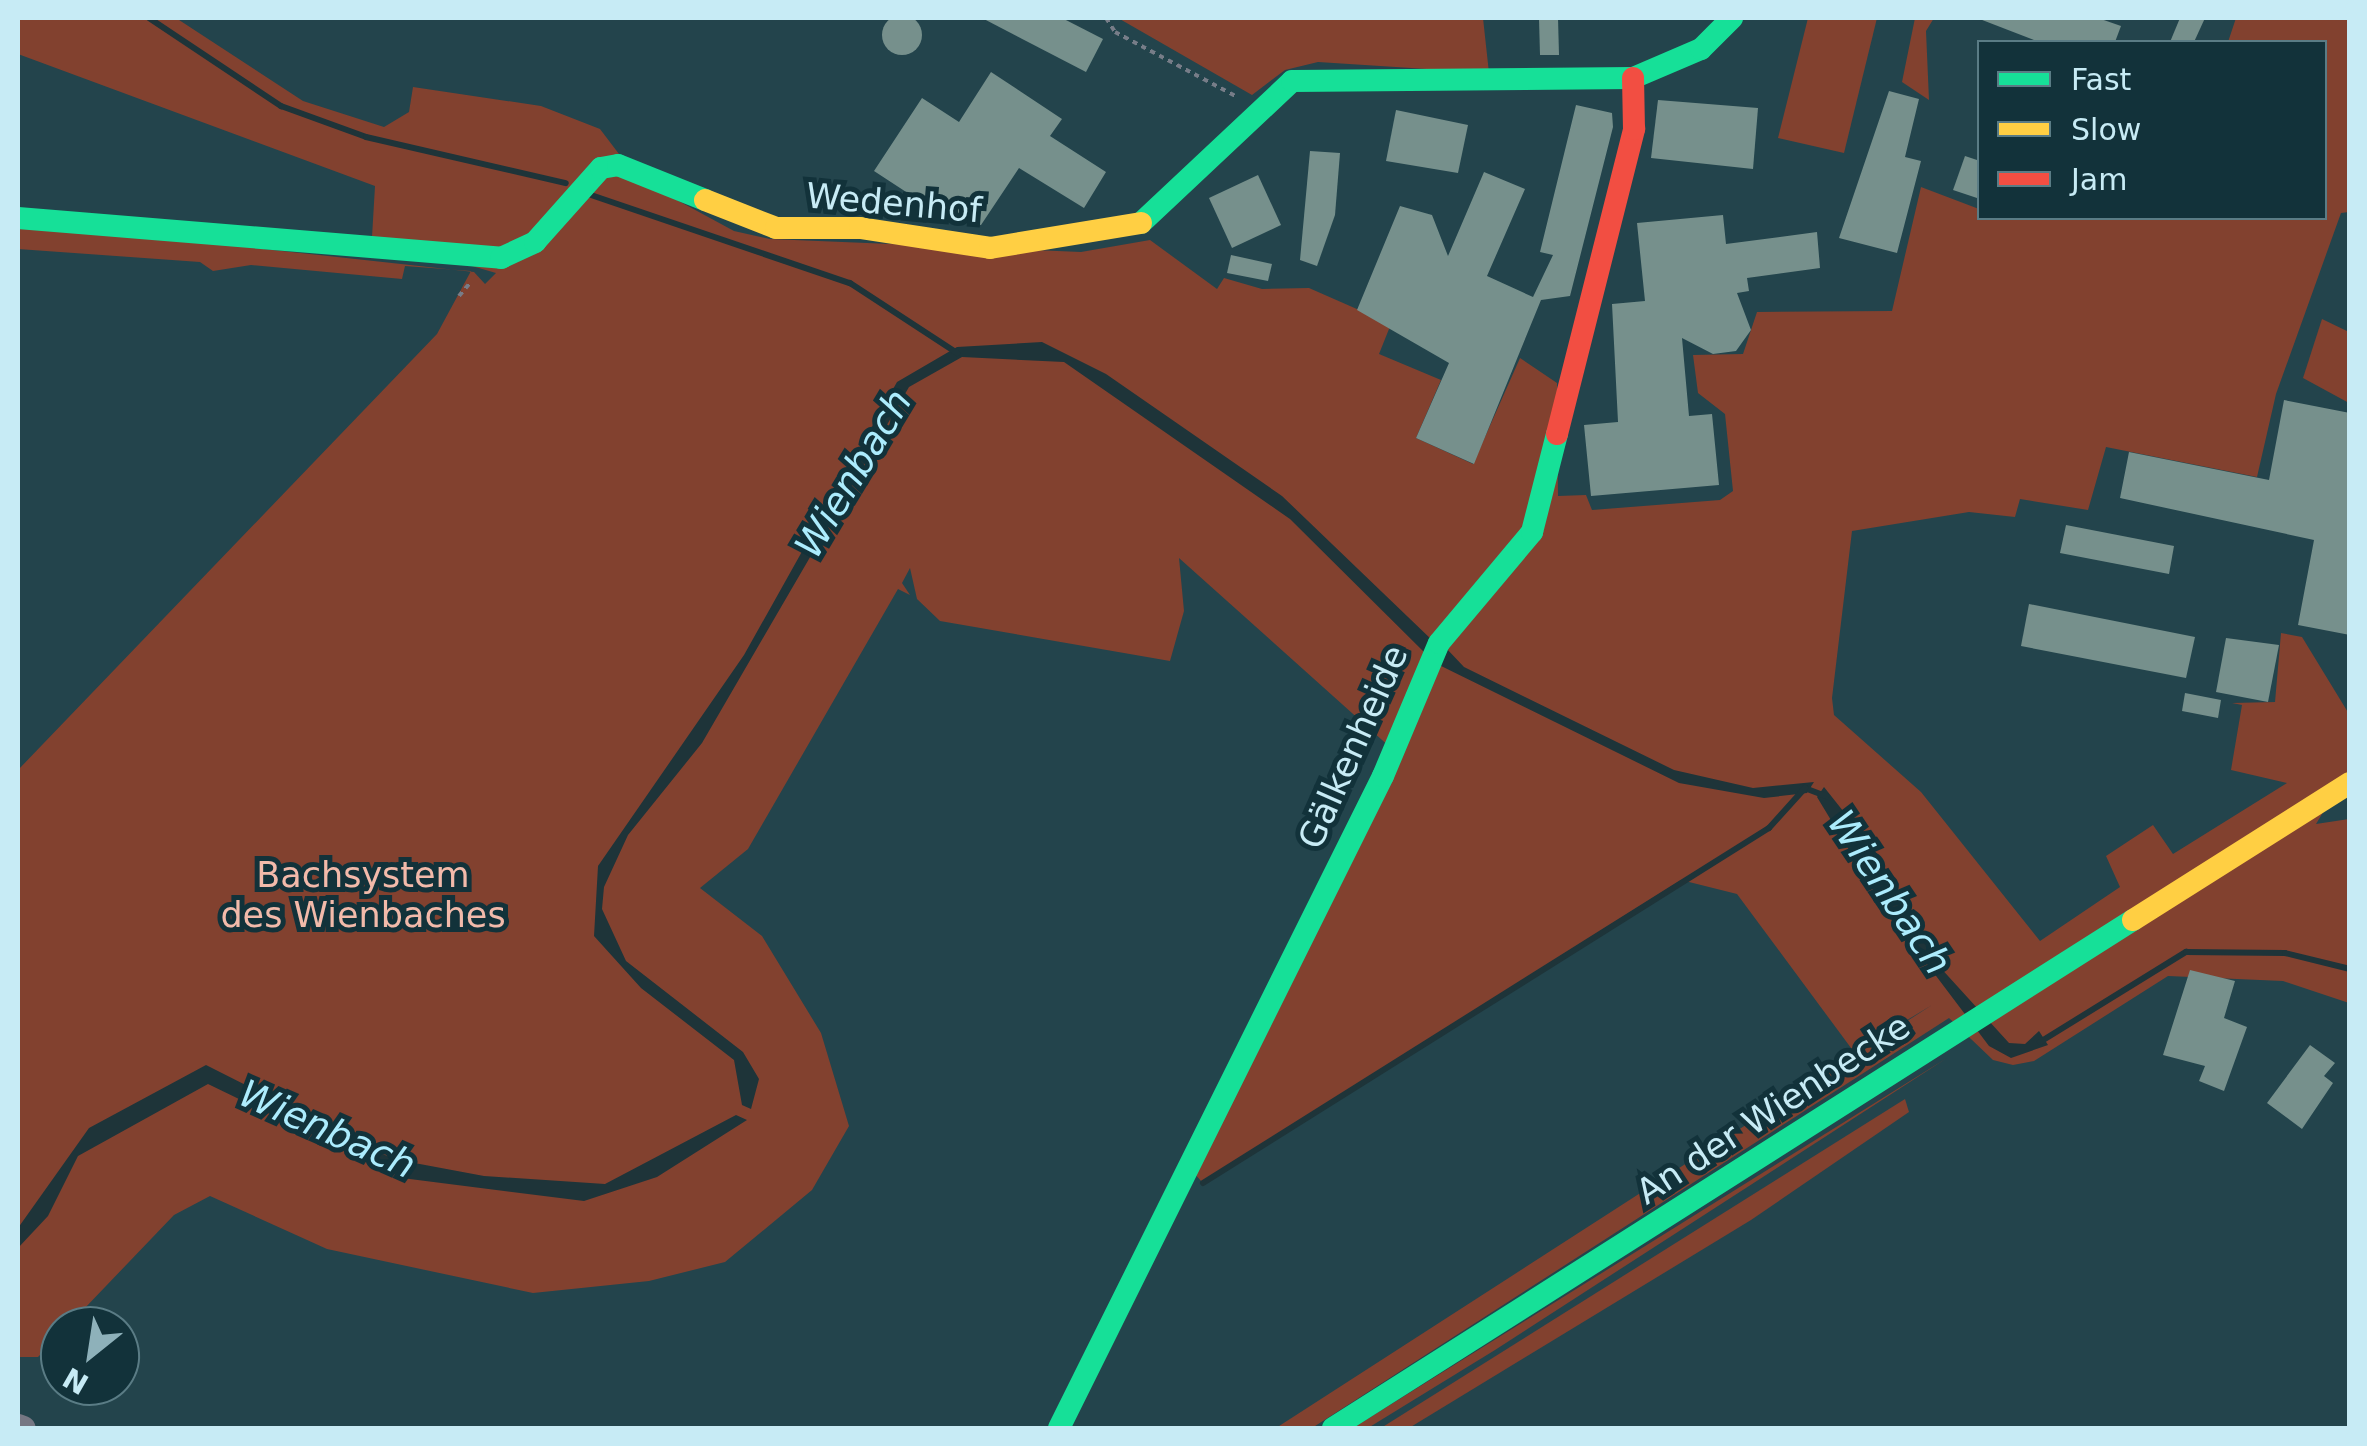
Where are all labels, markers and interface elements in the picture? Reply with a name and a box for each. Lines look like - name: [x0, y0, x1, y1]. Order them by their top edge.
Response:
- legend: [1977, 40, 2327, 220]
- text: Fast: [2071, 62, 2131, 97]
- text: Slow: [2071, 112, 2141, 147]
- text: Jam: [2071, 162, 2127, 197]
- street label: Wedenhof: [805, 174, 983, 232]
- water label: Wienbach: [786, 382, 922, 566]
- street label: Gälkenheide: [1289, 639, 1417, 855]
- water label: Wienbach: [1818, 802, 1960, 984]
- park label: Bachsystem des Wienbaches: [220, 854, 506, 936]
- street label: An der Wienbecke: [1628, 1005, 1918, 1213]
- water label: Wienbach: [232, 1071, 422, 1189]
- north arrow: [40, 1306, 140, 1406]
- text: N: [57, 1361, 94, 1401]

